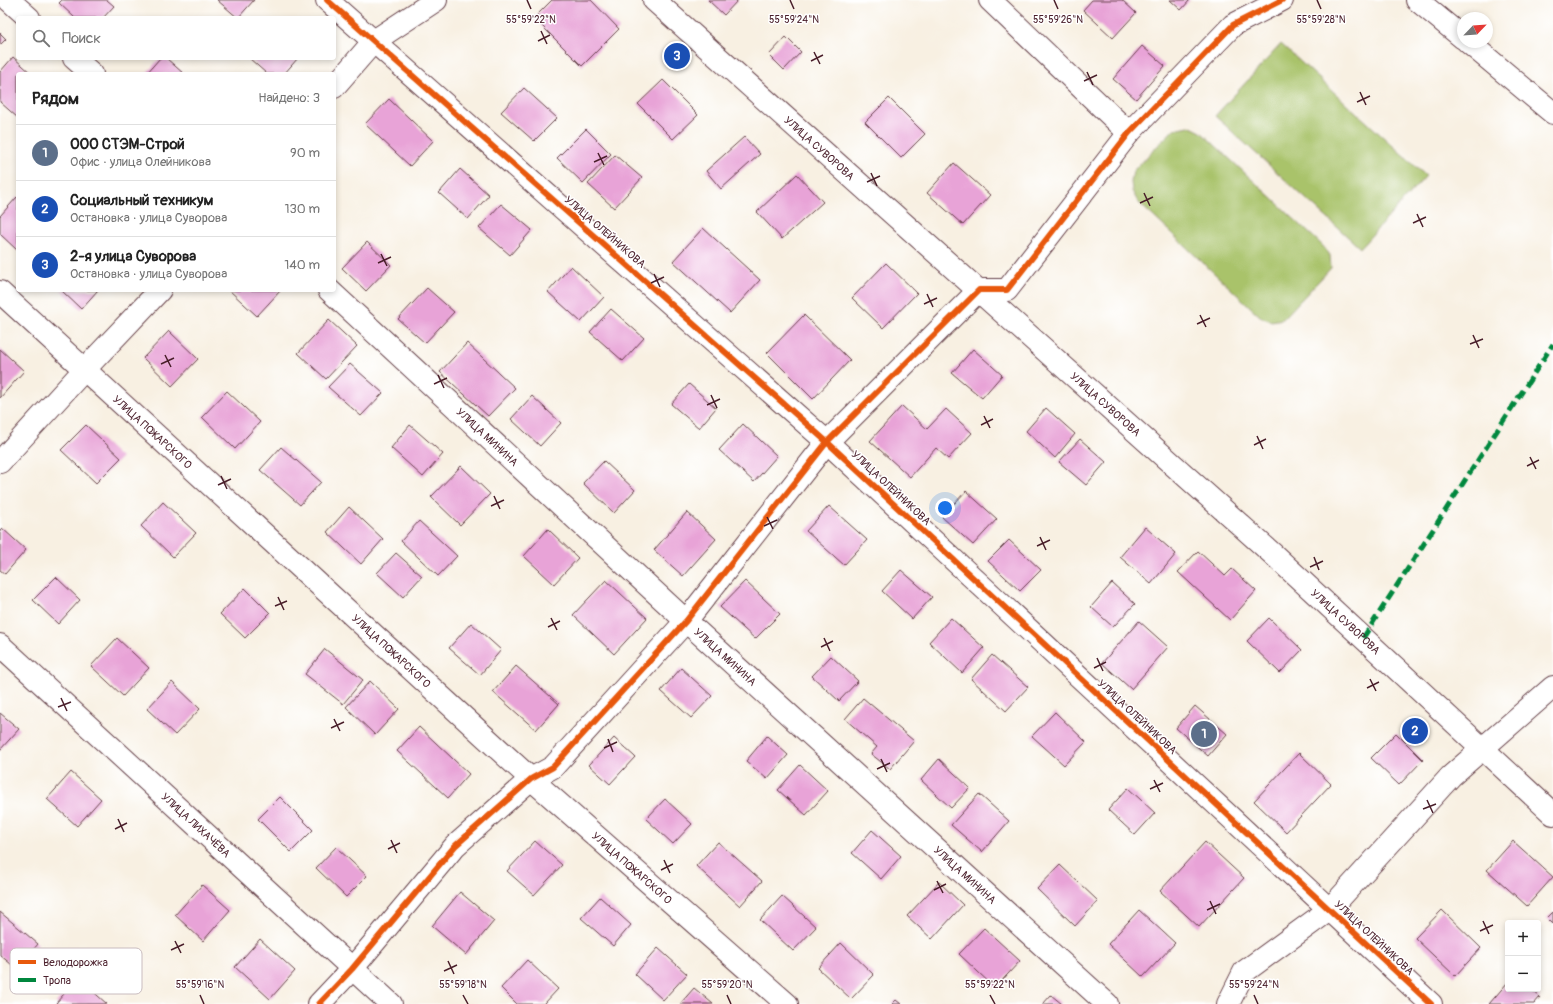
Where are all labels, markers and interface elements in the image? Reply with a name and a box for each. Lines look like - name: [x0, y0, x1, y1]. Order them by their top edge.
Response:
- north arrow: [1457, 12, 1493, 48]
- text: 55°59'22"N: [506, 14, 556, 26]
- text: 55°59'24"N: [769, 14, 819, 26]
- text: 55°59'26"N: [1033, 14, 1083, 26]
- text: 55°59'28"N: [1296, 14, 1346, 26]
- search box: [16, 16, 336, 60]
- icon: search: [30, 27, 52, 49]
- text: Поиск: [62, 29, 101, 48]
- pin: 3: [664, 41, 690, 71]
- text: Рядом: [32, 88, 79, 109]
- text: Найдено: 3: [258, 90, 320, 106]
- street label: УЛИЦА СУВОРОВА: [782, 113, 857, 183]
- text: ООО СТЭМ-Строй: [70, 135, 185, 154]
- text: 1: [42, 145, 48, 161]
- text: 90 m: [290, 145, 320, 161]
- text: Офис · улица Олейникова: [70, 154, 211, 170]
- text: Социальный техникум: [70, 191, 213, 210]
- street label: УЛИЦА ОЛЕЙНИКОВА: [562, 193, 648, 271]
- text: 2: [41, 201, 49, 217]
- text: 130 m: [284, 201, 320, 217]
- text: Остановка · улица Суворова: [70, 210, 227, 226]
- text: 2-я улица Суворова: [70, 247, 196, 266]
- text: 3: [41, 257, 49, 273]
- text: 140 m: [284, 257, 320, 273]
- text: Остановка · улица Суворова: [70, 266, 227, 282]
- street label: УЛИЦА СУВОРОВА: [1068, 369, 1143, 439]
- street label: УЛИЦА ПОЖАРСКОГО: [110, 393, 195, 471]
- street label: УЛИЦА МИНИНА: [454, 405, 521, 469]
- street label: УЛИЦА ОЛЕЙНИКОВА: [849, 448, 933, 528]
- your location: [935, 498, 955, 518]
- street label: УЛИЦА СУВОРОВА: [1308, 586, 1383, 657]
- street label: УЛИЦА ПОЖАРСКОГО: [349, 612, 433, 690]
- street label: УЛИЦА МИНИНА: [692, 625, 759, 688]
- street label: УЛИЦА ОЛЕЙНИКОВА: [1095, 677, 1179, 757]
- pin: 2: [1402, 716, 1428, 746]
- pin: 1: [1191, 719, 1217, 749]
- street label: УЛИЦА ЛИХАЧЁВА: [159, 790, 233, 860]
- street label: УЛИЦА ПОЖАРСКОГО: [589, 829, 675, 906]
- street label: УЛИЦА МИНИНА: [931, 843, 999, 906]
- street label: УЛИЦА ОЛЕЙНИКОВА: [1332, 898, 1416, 978]
- map controls: [1505, 920, 1541, 992]
- button: +: [1505, 920, 1541, 956]
- legend: [10, 948, 142, 994]
- text: Велодорожка: [43, 956, 108, 969]
- button: −: [1505, 956, 1541, 992]
- text: Тропа: [43, 974, 71, 987]
- text: 55°59'16"N: [176, 979, 224, 991]
- text: 55°59'18"N: [439, 979, 487, 991]
- text: 55°59'20"N: [701, 979, 753, 991]
- text: 55°59'22"N: [965, 979, 1015, 991]
- text: 55°59'24"N: [1229, 979, 1279, 991]

